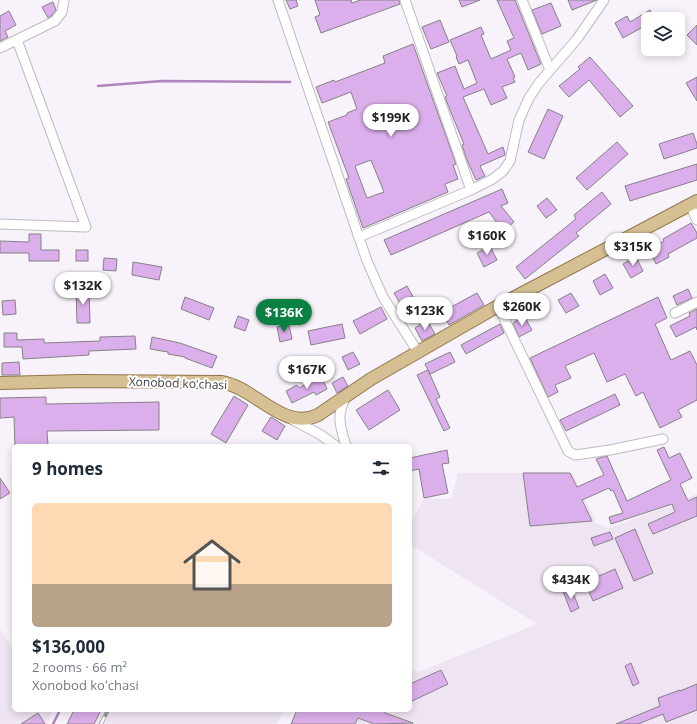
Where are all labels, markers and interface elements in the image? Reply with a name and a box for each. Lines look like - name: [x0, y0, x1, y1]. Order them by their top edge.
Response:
- map controls: [641, 12, 685, 56]
- button: layers: [641, 12, 685, 56]
- pin: $199K: [363, 104, 419, 138]
- text: $199K: [372, 108, 410, 126]
- pin: $160K: [459, 222, 515, 256]
- text: $160K: [468, 226, 506, 244]
- pin: $315K: [605, 233, 661, 267]
- text: $315K: [614, 237, 652, 255]
- pin: $132K: [55, 272, 111, 306]
- text: $132K: [64, 276, 102, 294]
- pin: $260K: [494, 293, 550, 327]
- pin: $123K: [397, 297, 453, 331]
- text: $260K: [503, 297, 541, 315]
- pin: $136K: [256, 299, 312, 333]
- text: $123K: [406, 301, 444, 319]
- text: $136K: [265, 303, 303, 321]
- pin: $167K: [279, 356, 335, 390]
- text: $167K: [288, 360, 326, 378]
- street label: Xonobod koʻchasi: [128, 373, 228, 393]
- text: 9 homes: [32, 457, 103, 480]
- icon: filters: [370, 457, 392, 479]
- icon: home: [176, 529, 248, 601]
- pin: $434K: [543, 566, 599, 600]
- text: $434K: [552, 570, 590, 588]
- text: $136,000: [32, 635, 105, 658]
- text: 2 rooms · 66 m²: [32, 658, 127, 676]
- text: Xonobod koʻchasi: [32, 676, 139, 694]

